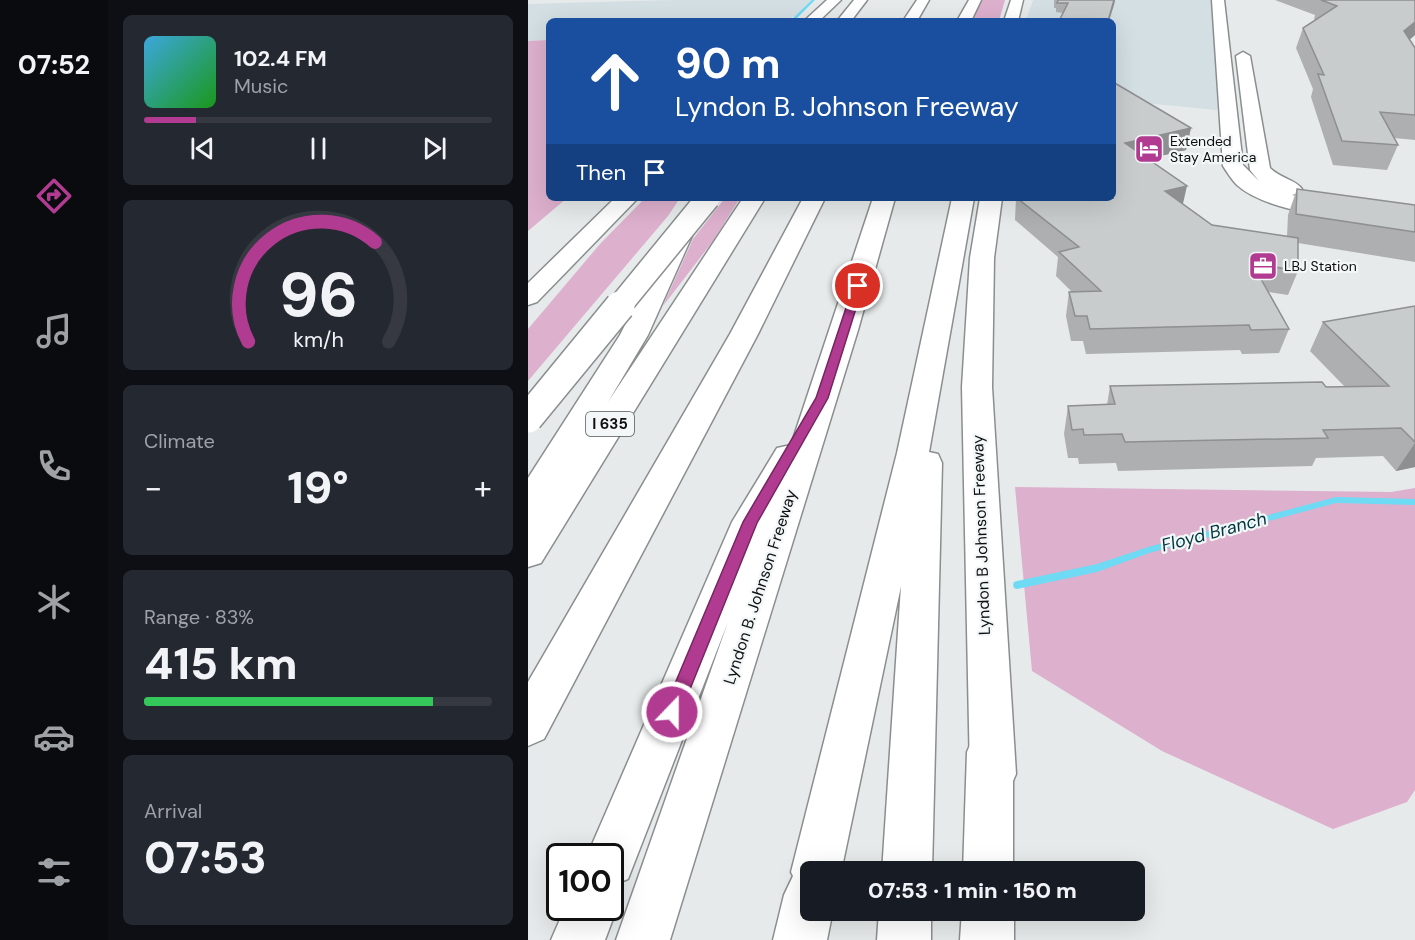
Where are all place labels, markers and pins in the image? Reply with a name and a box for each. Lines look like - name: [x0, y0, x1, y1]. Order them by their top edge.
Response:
- place label: Extended Stay America: [1170, 132, 1256, 166]
- hotel icon: Extended Stay America: [1133, 133, 1165, 165]
- office icon: LBJ Station: [1247, 250, 1279, 282]
- place label: LBJ Station: [1284, 257, 1357, 275]
- pin: [832, 260, 883, 311]

